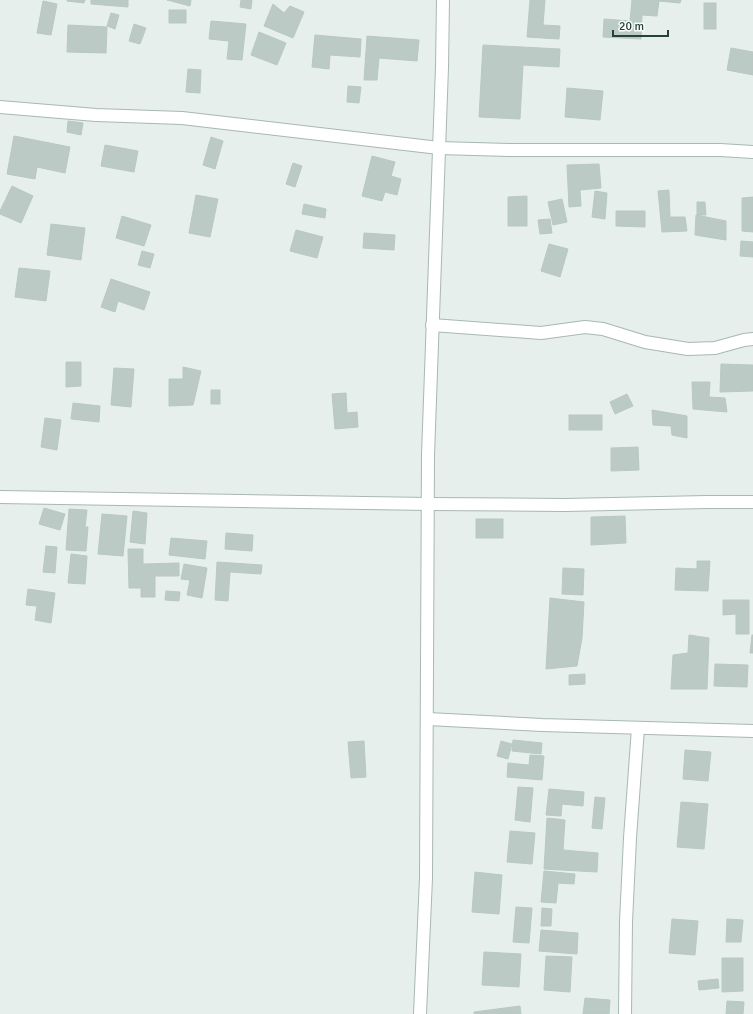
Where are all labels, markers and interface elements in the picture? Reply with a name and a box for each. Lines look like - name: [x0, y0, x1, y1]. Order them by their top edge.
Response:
- scale bar: [613, 12, 668, 38]
- text: 20 m: [619, 19, 644, 34]

